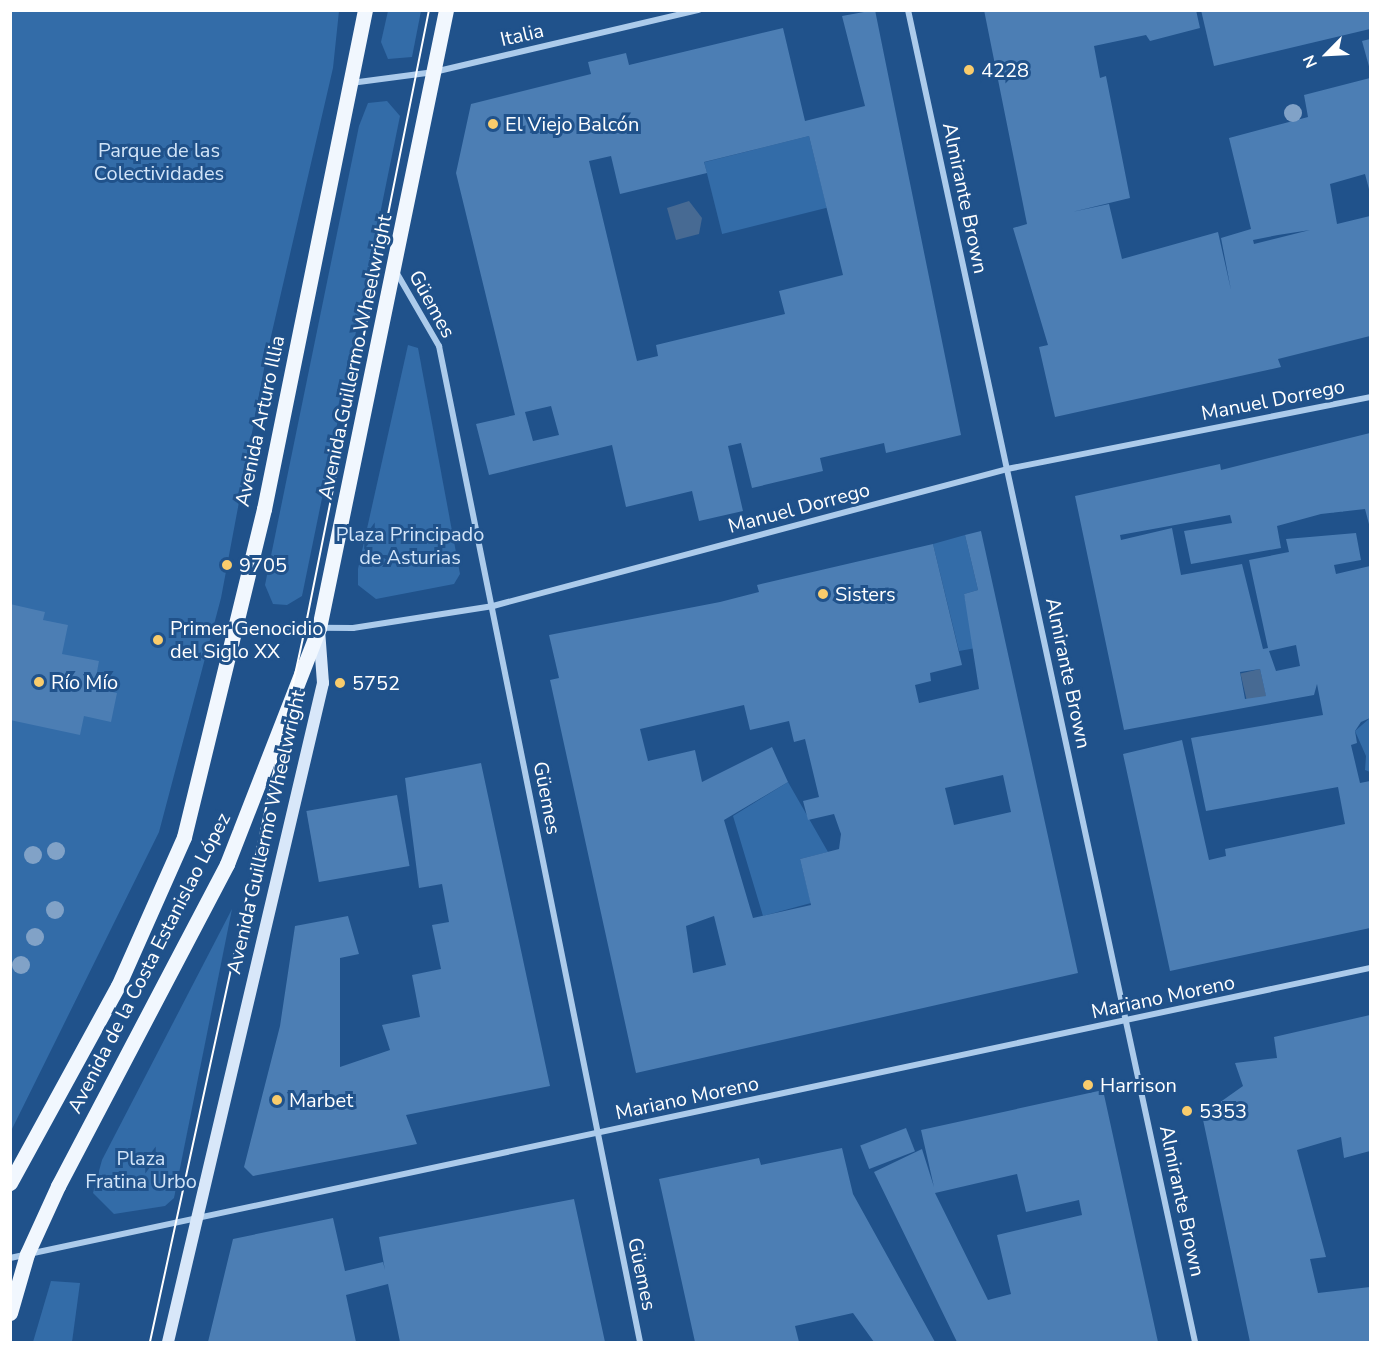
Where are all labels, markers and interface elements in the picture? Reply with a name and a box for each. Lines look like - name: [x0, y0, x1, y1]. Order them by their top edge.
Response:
- street label: Italia: [498, 18, 546, 52]
- north arrow: [1297, 24, 1357, 84]
- text: N: [1298, 51, 1323, 71]
- place label: 4228: [981, 58, 1029, 82]
- marker: 4228: [962, 63, 976, 77]
- place label: El Viejo Balcón: [505, 112, 639, 136]
- marker: El Viejo Balcón: [486, 117, 500, 131]
- street label: Almirante Brown: [937, 120, 993, 276]
- park label: Parque de las Colectividades: [94, 138, 224, 185]
- street label: Avenida Guillermo Wheelwright: [313, 212, 397, 502]
- street label: Güemes: [404, 266, 460, 342]
- street label: Avenida Arturo Illia: [230, 333, 290, 509]
- street label: Manuel Dorrego: [1199, 374, 1347, 426]
- street label: Manuel Dorrego: [726, 478, 872, 538]
- park label: Plaza Principado de Asturias: [336, 523, 484, 570]
- place label: 9705: [239, 553, 287, 577]
- marker: 9705: [220, 558, 234, 572]
- place label: Sisters: [835, 582, 896, 606]
- marker: Sisters: [816, 587, 830, 601]
- street label: Almirante Brown: [1040, 595, 1096, 751]
- place label: Primer Genocidio del Siglo XX: [170, 616, 323, 663]
- marker: Primer Genocidio del Siglo XX: [151, 633, 165, 647]
- place label: Río Mío: [51, 670, 118, 694]
- place label: 5752: [352, 671, 400, 695]
- marker: Río Mío: [32, 675, 46, 689]
- marker: 5752: [333, 676, 347, 690]
- street label: Avenida Guillermo Wheelwright: [222, 688, 310, 976]
- street label: Güemes: [528, 760, 566, 836]
- street label: Avenida de la Costa Estanislao López: [63, 809, 235, 1117]
- street label: Mariano Moreno: [1089, 970, 1237, 1024]
- street label: Mariano Moreno: [613, 1071, 761, 1125]
- place label: Harrison: [1100, 1073, 1177, 1097]
- marker: Harrison: [1081, 1078, 1095, 1092]
- place label: Marbet: [289, 1088, 353, 1112]
- marker: Marbet: [270, 1093, 284, 1107]
- place label: 5353: [1199, 1099, 1247, 1123]
- marker: 5353: [1180, 1104, 1194, 1118]
- street label: Almirante Brown: [1154, 1123, 1210, 1279]
- park label: Plaza Fratina Urbo: [85, 1146, 197, 1193]
- street label: Güemes: [623, 1235, 661, 1313]

